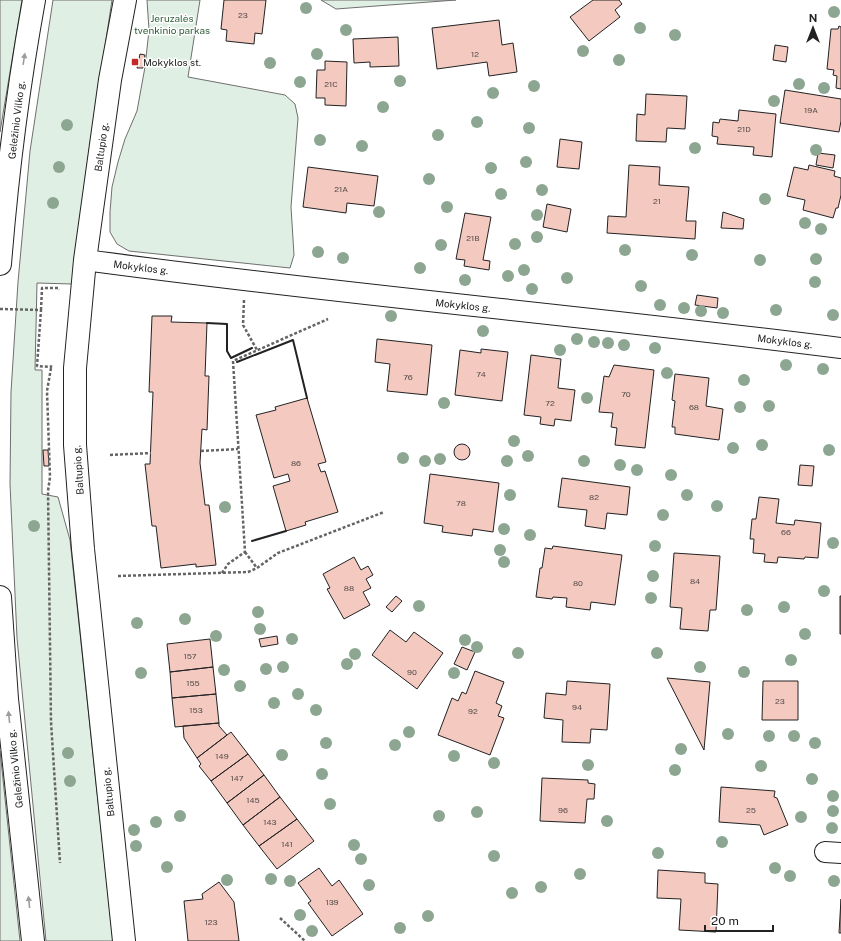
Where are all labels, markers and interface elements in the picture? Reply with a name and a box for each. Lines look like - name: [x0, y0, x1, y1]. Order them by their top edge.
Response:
- north arrow: [793, 8, 833, 48]
- house number: 23: [238, 10, 248, 20]
- park label: Jeruzalės tvenkinio parkas: [134, 12, 210, 36]
- text: N: [809, 12, 817, 24]
- house number: 12: [471, 49, 479, 59]
- one-way arrow: [21, 53, 27, 65]
- place label: Mokyklos st.: [143, 56, 201, 68]
- marker: Mokyklos st.: [130, 57, 140, 67]
- house number: 21C: [324, 79, 338, 89]
- street label: Geležinio Vilko g.: [5, 80, 27, 160]
- house number: 19A: [804, 105, 818, 115]
- street label: Baltupio g.: [92, 122, 110, 172]
- house number: 21D: [737, 124, 751, 134]
- house number: 21A: [334, 184, 348, 194]
- house number: 21: [653, 196, 661, 206]
- house number: 21B: [466, 233, 480, 243]
- street label: Mokyklos g.: [113, 258, 169, 276]
- street label: Mokyklos g.: [435, 296, 491, 314]
- street label: Mokyklos g.: [757, 332, 813, 350]
- house number: 74: [476, 369, 486, 379]
- house number: 76: [403, 372, 413, 382]
- house number: 70: [621, 389, 631, 399]
- house number: 72: [545, 398, 555, 408]
- house number: 68: [689, 402, 699, 412]
- street label: Baltupio g.: [70, 445, 86, 495]
- house number: 86: [291, 458, 301, 468]
- house number: 82: [589, 492, 599, 502]
- house number: 78: [456, 498, 466, 508]
- house number: 66: [781, 527, 791, 537]
- house number: 84: [690, 576, 700, 586]
- house number: 80: [573, 578, 583, 588]
- house number: 88: [344, 583, 354, 593]
- house number: 157: [183, 651, 197, 661]
- house number: 90: [407, 667, 417, 677]
- house number: 155: [186, 678, 200, 688]
- house number: 23: [775, 696, 785, 706]
- house number: 94: [572, 702, 582, 712]
- house number: 153: [189, 705, 203, 715]
- house number: 92: [468, 706, 478, 716]
- one-way arrow: [6, 711, 12, 723]
- street label: Geležinio Vilko g.: [5, 729, 25, 809]
- house number: 149: [215, 751, 229, 761]
- street label: Baltupio g.: [99, 767, 117, 817]
- house number: 147: [230, 773, 244, 783]
- house number: 145: [246, 795, 260, 805]
- house number: 96: [558, 805, 568, 815]
- house number: 25: [746, 805, 756, 815]
- house number: 143: [263, 817, 277, 827]
- house number: 141: [281, 839, 293, 849]
- one-way arrow: [26, 896, 32, 908]
- house number: 139: [325, 897, 339, 907]
- scale bar: [705, 907, 773, 933]
- text: 20 m: [711, 914, 739, 928]
- house number: 123: [204, 917, 218, 927]

